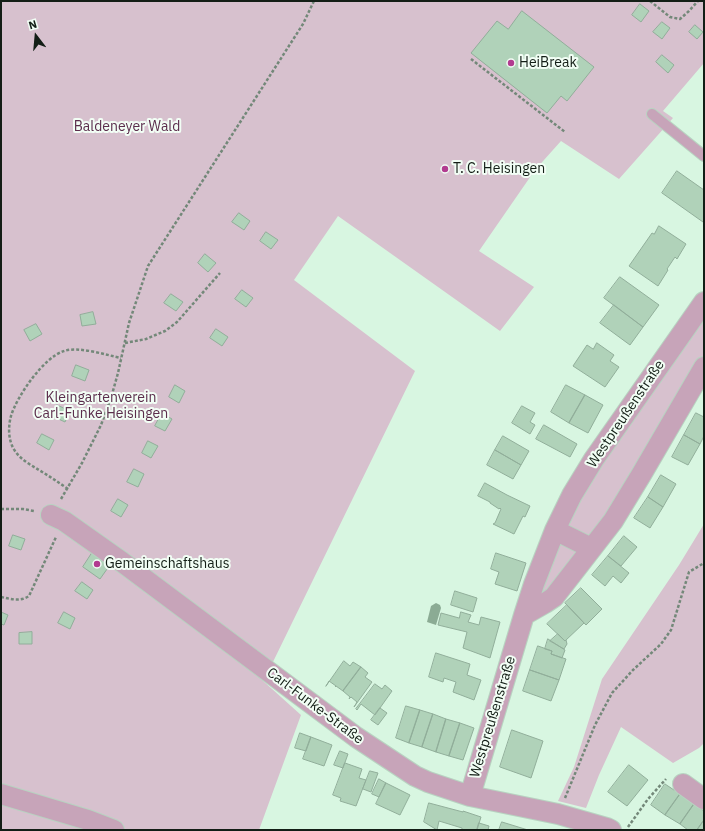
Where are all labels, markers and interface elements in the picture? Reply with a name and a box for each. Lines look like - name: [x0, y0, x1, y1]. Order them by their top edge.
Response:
- north arrow: [16, 16, 56, 56]
- text: N: [27, 17, 38, 32]
- place label: HeiBreak: [519, 55, 577, 71]
- marker: HeiBreak: [506, 58, 516, 68]
- park label: Baldeneyer Wald: [74, 119, 180, 135]
- place label: T. C. Heisingen: [453, 161, 545, 177]
- marker: T. C. Heisingen: [440, 164, 450, 174]
- street label: Westpreußenstraße: [584, 357, 668, 471]
- park label: Kleingartenverein Carl-Funke Heisingen: [34, 390, 168, 422]
- place label: Gemeinschaftshaus: [105, 556, 230, 572]
- marker: Gemeinschaftshaus: [92, 559, 102, 569]
- street label: Westpreußenstraße: [467, 654, 519, 780]
- street label: Carl-Funke-Straße: [263, 664, 367, 748]

